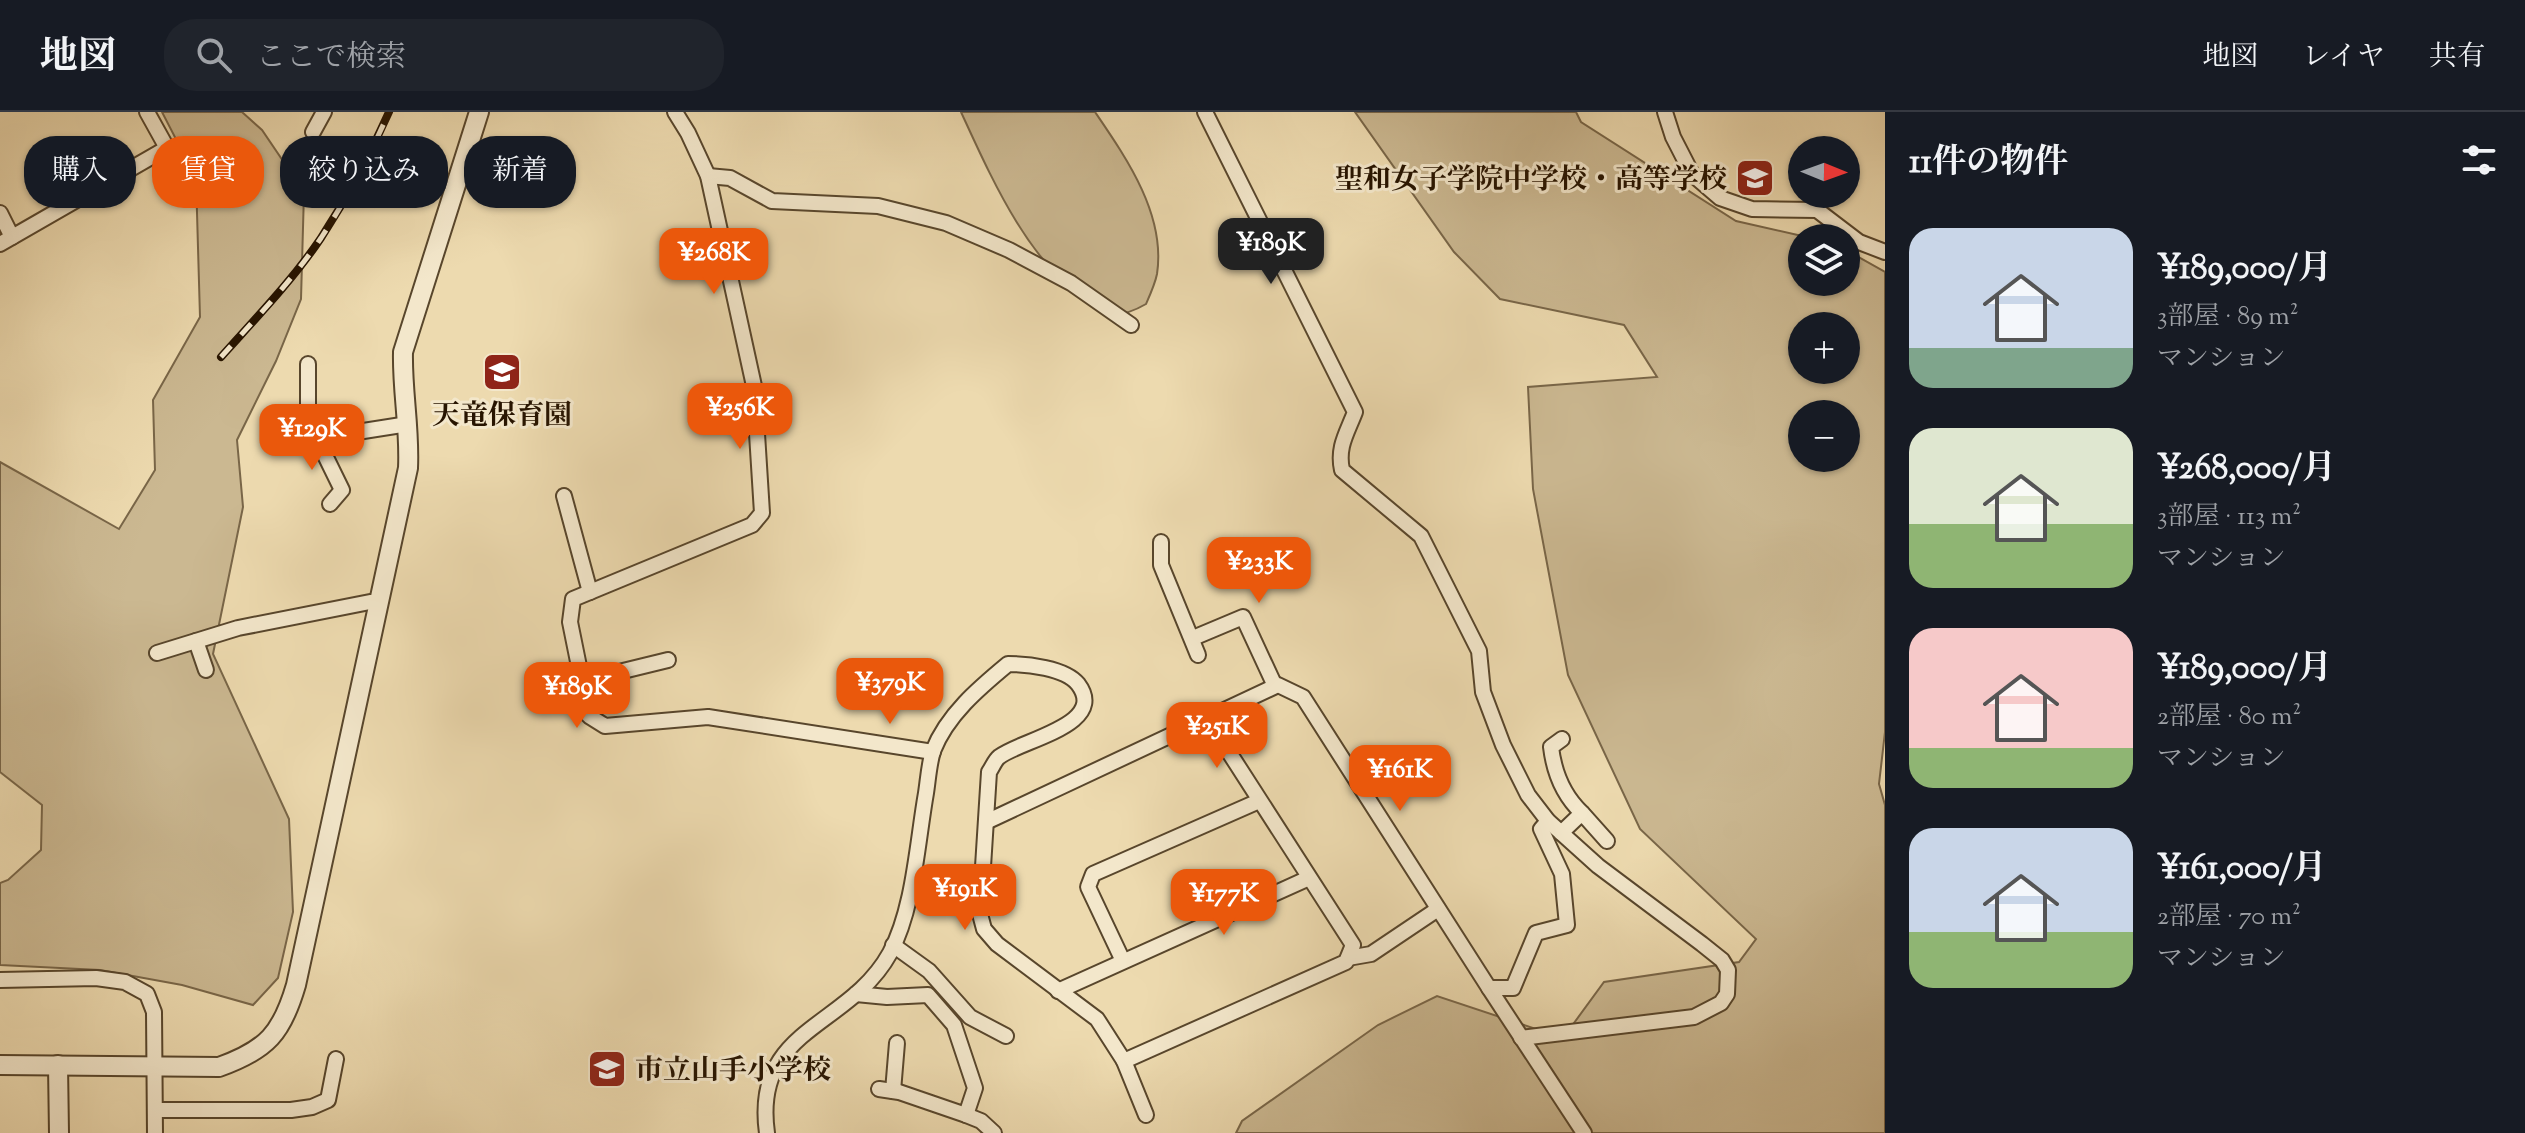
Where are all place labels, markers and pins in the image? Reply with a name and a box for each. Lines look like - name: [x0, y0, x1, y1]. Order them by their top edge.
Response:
- school or university icon: 聖和女子学院中学校・高等学校: [1734, 157, 1776, 199]
- place label: 聖和女子学院中学校・高等学校: [1335, 161, 1727, 201]
- pin: ¥189K: [1215, 218, 1327, 286]
- pin: ¥268K: [658, 228, 770, 296]
- school or university icon: 天竜保育園: [481, 351, 523, 393]
- pin: ¥256K: [684, 383, 796, 451]
- place label: 天竜保育園: [432, 397, 572, 437]
- pin: ¥129K: [256, 404, 368, 472]
- pin: ¥233K: [1203, 537, 1315, 605]
- pin: ¥379K: [834, 658, 946, 726]
- pin: ¥189K: [521, 662, 633, 730]
- pin: ¥251K: [1161, 702, 1273, 770]
- pin: ¥161K: [1344, 745, 1456, 813]
- pin: ¥191K: [909, 864, 1021, 932]
- pin: ¥177K: [1168, 869, 1280, 937]
- school or university icon: 市立山手小学校: [586, 1048, 628, 1090]
- place label: 市立山手小学校: [635, 1052, 831, 1092]

